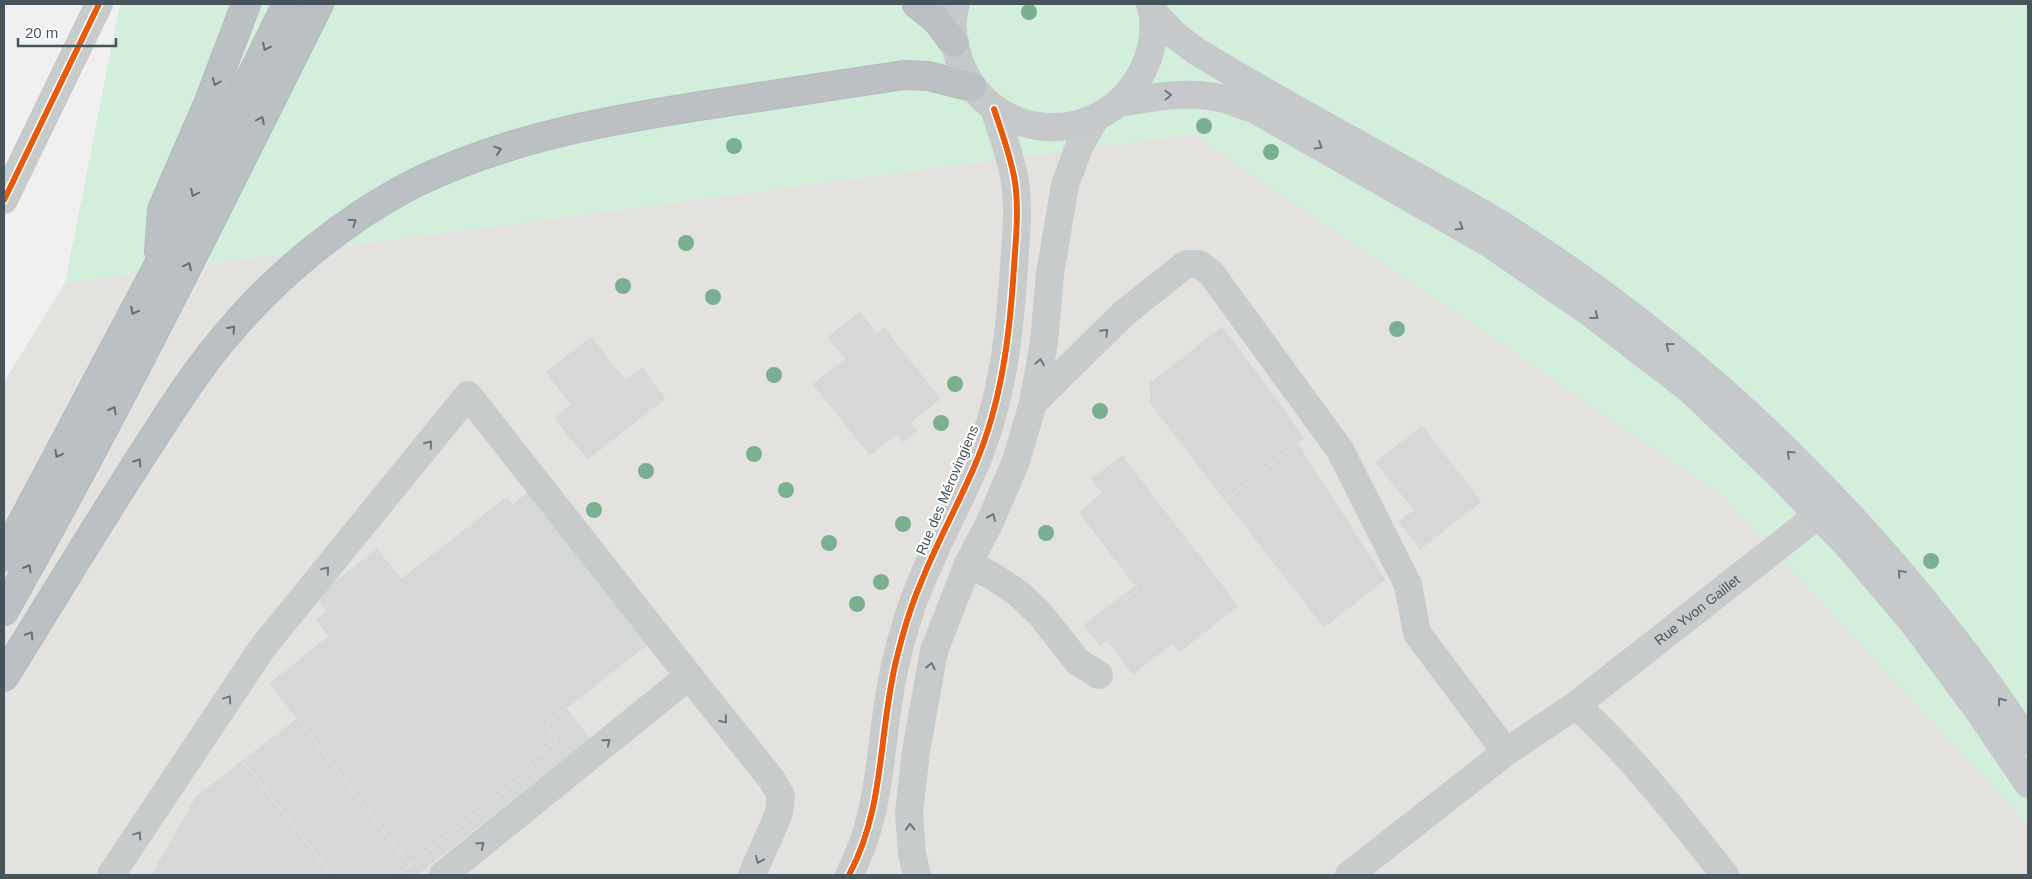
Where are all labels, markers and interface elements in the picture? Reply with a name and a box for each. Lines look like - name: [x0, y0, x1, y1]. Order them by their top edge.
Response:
- scale bar: [18, 15, 115, 47]
- text: 20 m: [25, 24, 58, 41]
- one-way arrow: [262, 42, 272, 51]
- one-way arrow: [212, 77, 222, 86]
- one-way arrow: [1164, 90, 1172, 101]
- one-way arrow: [255, 116, 265, 125]
- one-way arrow: [1313, 140, 1322, 150]
- one-way arrow: [493, 146, 502, 156]
- one-way arrow: [190, 188, 200, 197]
- one-way arrow: [347, 219, 357, 228]
- one-way arrow: [1454, 220, 1463, 230]
- one-way arrow: [182, 262, 192, 271]
- one-way arrow: [130, 306, 140, 315]
- one-way arrow: [1589, 311, 1598, 319]
- one-way arrow: [226, 326, 235, 335]
- one-way arrow: [1099, 329, 1108, 338]
- one-way arrow: [1666, 343, 1675, 351]
- one-way arrow: [1035, 358, 1045, 366]
- one-way arrow: [107, 406, 117, 415]
- street label: Rue des Mérovingiens: [912, 423, 982, 557]
- one-way arrow: [423, 441, 431, 450]
- one-way arrow: [54, 449, 64, 458]
- one-way arrow: [1787, 451, 1796, 460]
- one-way arrow: [132, 458, 142, 467]
- one-way arrow: [986, 513, 996, 522]
- one-way arrow: [22, 565, 32, 574]
- one-way arrow: [320, 566, 329, 575]
- one-way arrow: [1898, 569, 1907, 578]
- street label: Rue Yvon Gaillet: [1651, 571, 1743, 648]
- one-way arrow: [23, 632, 33, 641]
- one-way arrow: [925, 662, 936, 671]
- one-way arrow: [222, 696, 231, 705]
- one-way arrow: [1998, 697, 2007, 707]
- one-way arrow: [719, 715, 728, 724]
- one-way arrow: [601, 740, 610, 748]
- one-way arrow: [905, 823, 916, 831]
- one-way arrow: [132, 831, 141, 840]
- one-way arrow: [475, 842, 484, 850]
- one-way arrow: [754, 855, 765, 864]

